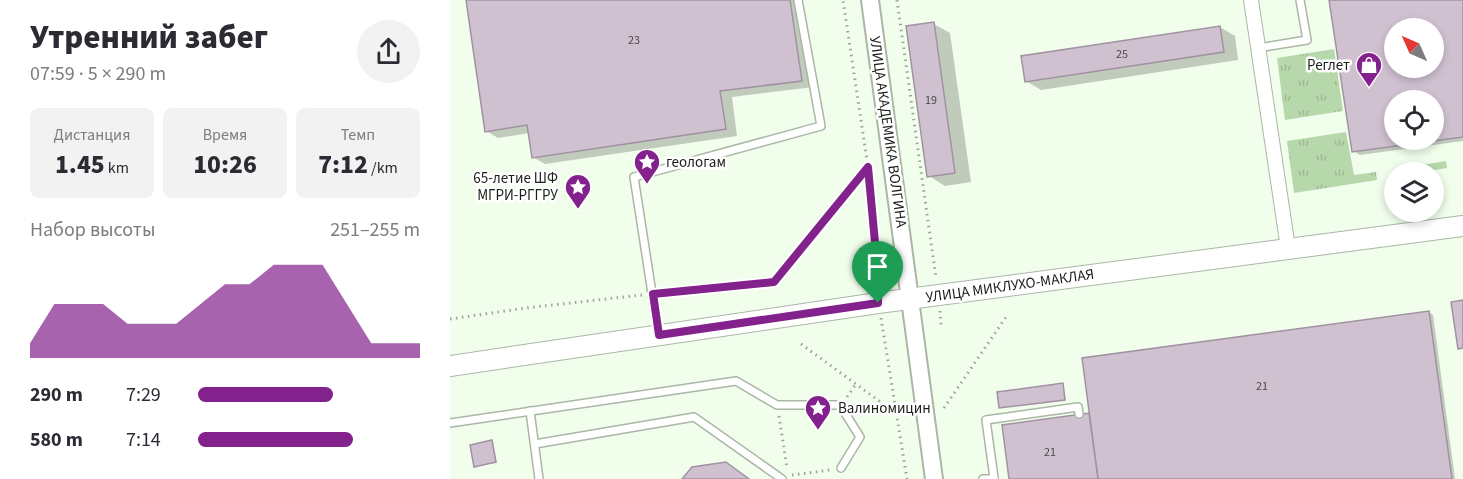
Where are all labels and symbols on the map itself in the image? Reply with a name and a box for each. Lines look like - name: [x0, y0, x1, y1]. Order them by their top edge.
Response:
- north arrow: [1384, 18, 1444, 78]
- house number: 23: [628, 32, 640, 49]
- street label: УЛИЦА АКАДЕМИКА ВОЛГИНА: [864, 35, 912, 230]
- house number: 25: [1116, 46, 1128, 63]
- shop icon: Реглет: [1354, 50, 1384, 88]
- place label: Реглет: [1307, 55, 1350, 76]
- house number: 19: [925, 92, 937, 109]
- place icon: геологам: [632, 147, 662, 185]
- place label: геологам: [666, 152, 726, 173]
- place label: 65-летие ШФ МГРИ-РГГРУ: [473, 168, 558, 206]
- place icon: 65-летие ШФ МГРИ-РГГРУ: [563, 172, 593, 210]
- pin: [852, 241, 903, 303]
- street label: УЛИЦА МИКЛУХО-МАКЛАЯ: [925, 264, 1095, 308]
- house number: 21: [1256, 378, 1268, 395]
- place icon: Валиномицин: [803, 393, 833, 431]
- place label: Валиномицин: [838, 398, 931, 419]
- house number: 21: [1044, 444, 1056, 461]

